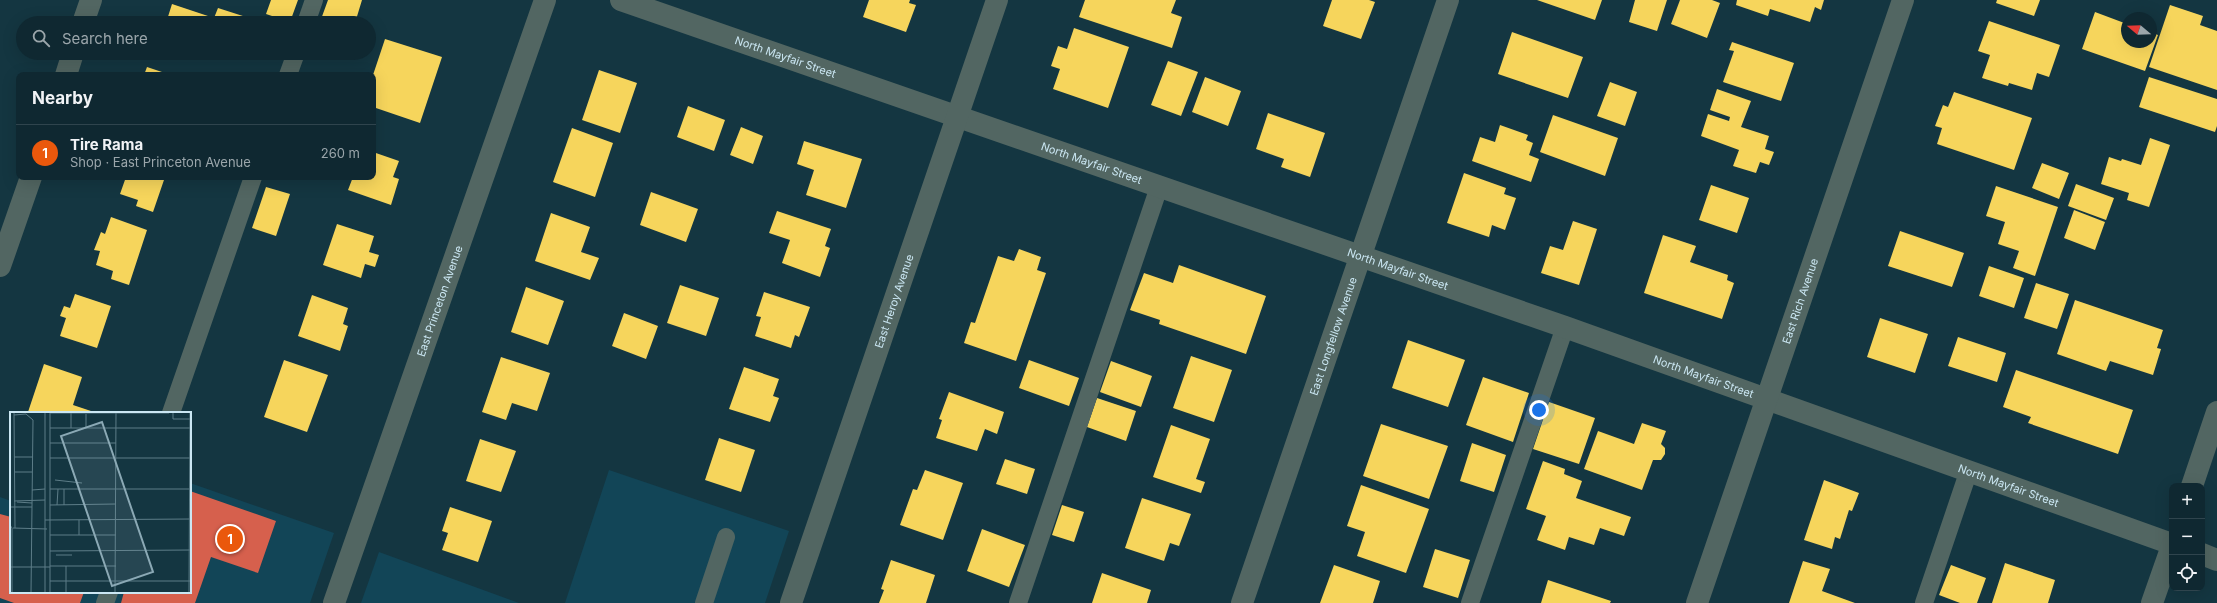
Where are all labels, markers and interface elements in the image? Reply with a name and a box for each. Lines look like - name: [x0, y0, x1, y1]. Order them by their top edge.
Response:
- north arrow: [2121, 12, 2157, 48]
- search box: [16, 16, 376, 60]
- icon: search: [30, 27, 52, 49]
- text: Search here: [62, 29, 148, 48]
- street label: North Mayfair Street: [733, 33, 838, 81]
- text: Nearby: [32, 88, 93, 108]
- text: Tire Rama: [70, 135, 143, 154]
- street label: North Mayfair Street: [1039, 139, 1144, 187]
- text: 1: [42, 145, 48, 161]
- text: 260 m: [321, 145, 360, 161]
- text: Shop · East Princeton Avenue: [70, 154, 251, 170]
- street label: East Princeton Avenue: [414, 243, 466, 358]
- street label: North Mayfair Street: [1345, 245, 1450, 293]
- street label: East Heroy Avenue: [872, 252, 917, 350]
- street label: East Rich Avenue: [1779, 256, 1821, 346]
- street label: East Longfellow Avenue: [1306, 275, 1360, 397]
- street label: North Mayfair Street: [1651, 352, 1756, 401]
- your location: [1529, 400, 1549, 420]
- inset map: [10, 412, 191, 593]
- street label: North Mayfair Street: [1956, 461, 2061, 510]
- map controls: [2169, 483, 2205, 591]
- button: +: [2169, 483, 2205, 519]
- button: −: [2169, 519, 2205, 555]
- pin: 1: [217, 524, 243, 554]
- button: locate: [2169, 555, 2205, 591]

